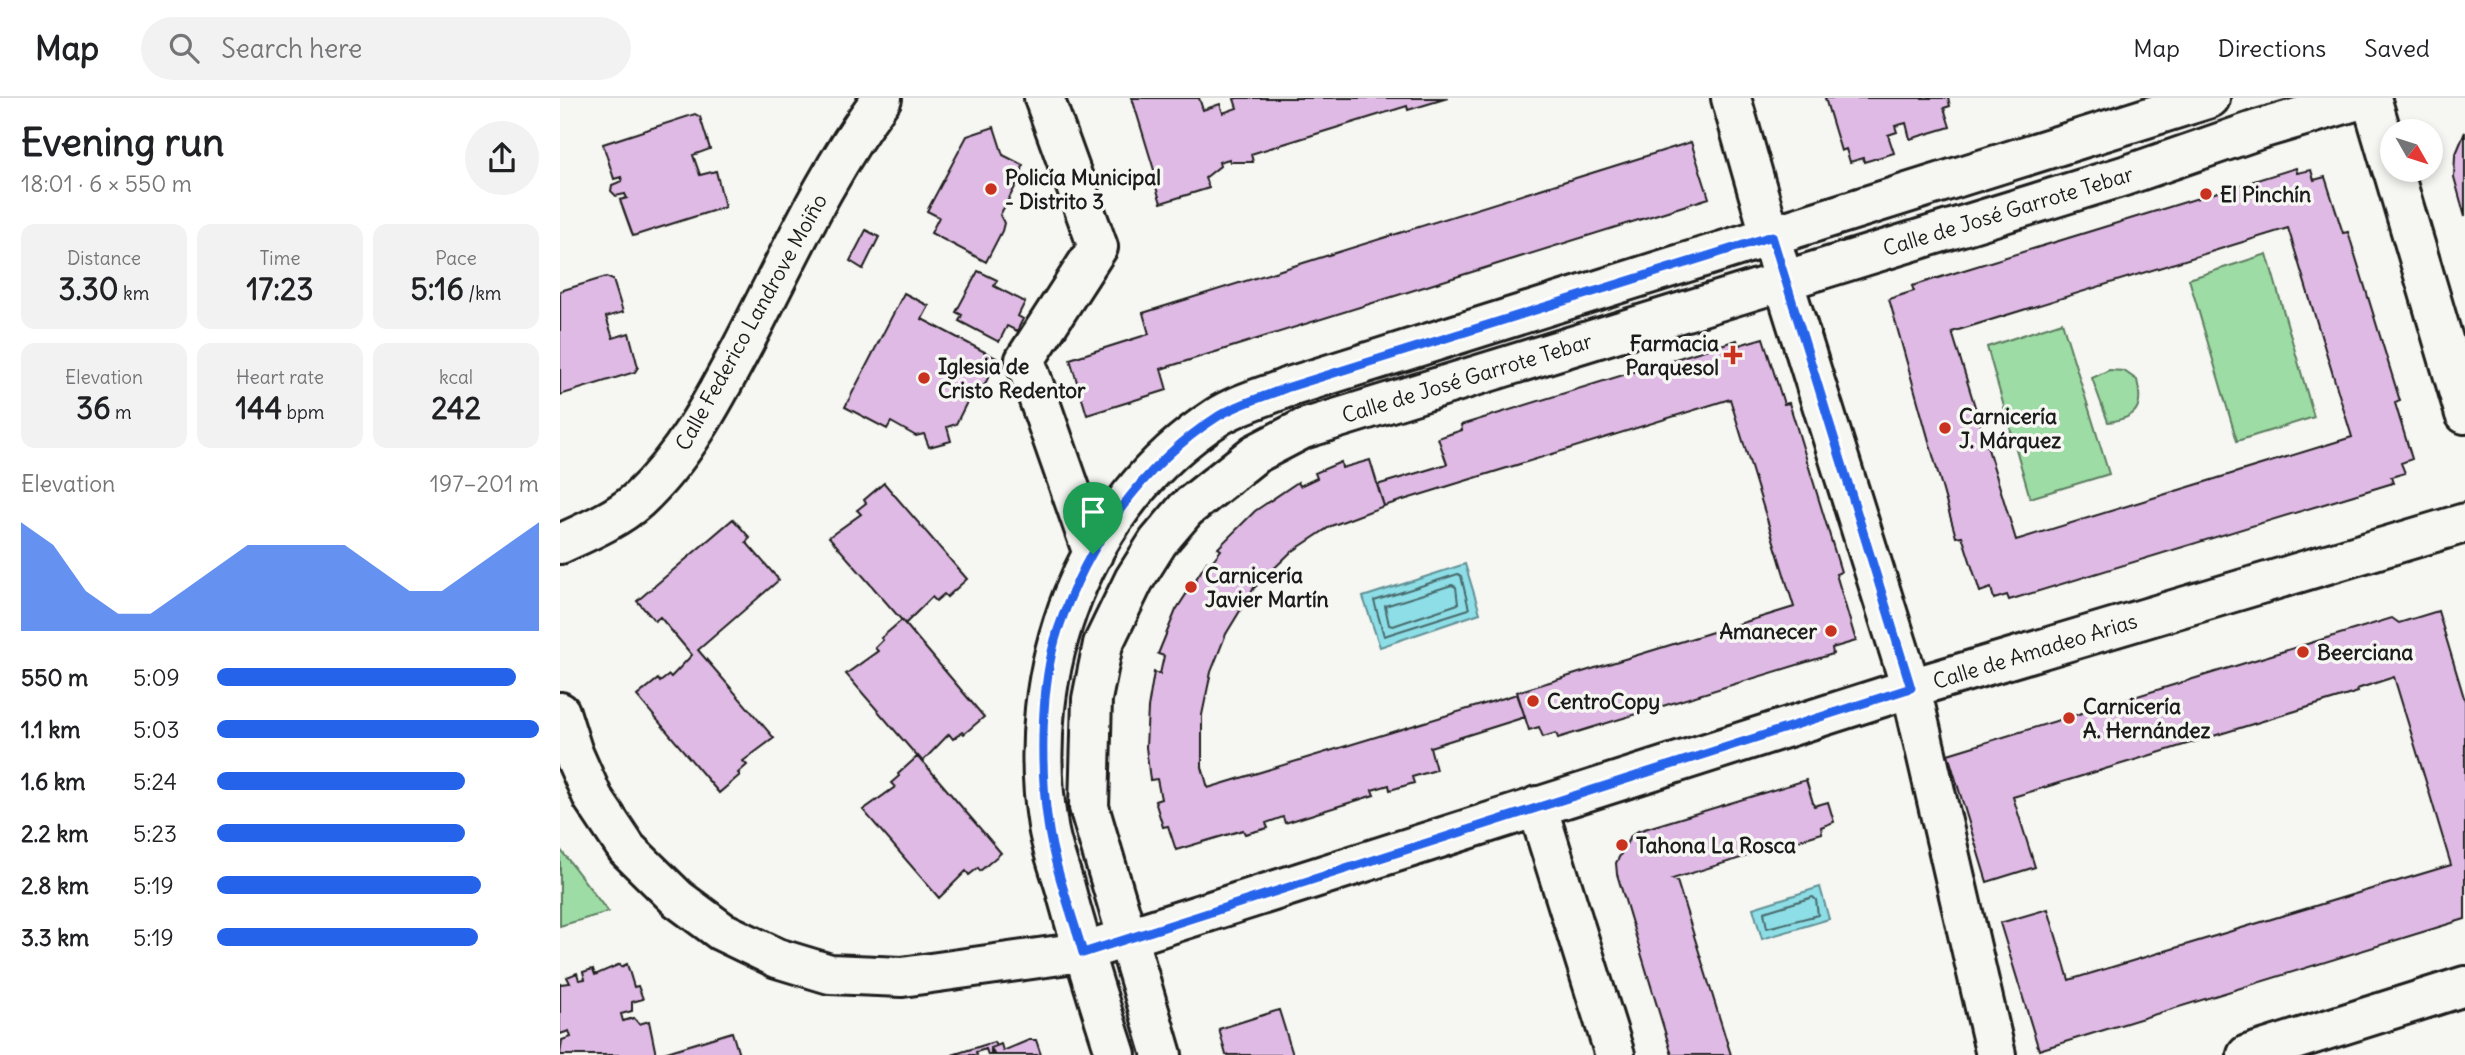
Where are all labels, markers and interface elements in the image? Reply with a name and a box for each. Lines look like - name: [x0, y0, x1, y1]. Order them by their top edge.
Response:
- search box: [141, 17, 631, 80]
- text: Map: [35, 27, 99, 69]
- icon: search: [165, 29, 203, 67]
- text: Search here: [221, 32, 362, 65]
- text: Map: [2133, 33, 2180, 63]
- text: Directions: [2218, 33, 2326, 63]
- text: Saved: [2364, 33, 2430, 63]
- text: Evening run: [21, 119, 224, 166]
- north arrow: [2380, 119, 2443, 182]
- map controls: [2380, 119, 2443, 182]
- button: share: [465, 121, 539, 195]
- street label: Calle de José Garrote Tebar: [1880, 160, 2137, 262]
- place label: Policía Municipal - Distrito 3: [1005, 164, 1161, 215]
- text: 18:01 · 6 × 550 m: [21, 169, 192, 198]
- marker: Policía Municipal - Distrito 3: [983, 181, 999, 197]
- place label: El Pinchín: [2220, 181, 2311, 208]
- marker: El Pinchín: [2198, 186, 2214, 202]
- street label: Calle Federico Landrove Moiño: [669, 189, 833, 455]
- text: Distance: [67, 246, 141, 270]
- text: Time: [259, 246, 301, 270]
- text: Pace: [435, 246, 477, 270]
- text: 3.30: [59, 270, 119, 308]
- text: 17:23: [247, 270, 313, 308]
- text: 5:16: [410, 270, 464, 308]
- text: km: [119, 281, 149, 305]
- text: /km: [464, 281, 502, 305]
- street label: Calle de José Garrote Tebar: [1339, 327, 1596, 429]
- place label: Farmacia Parquesol: [1625, 330, 1719, 381]
- marker: Farmacia Parquesol: [1725, 347, 1741, 363]
- place label: Iglesia de Cristo Redentor: [938, 353, 1086, 404]
- text: Elevation: [65, 365, 143, 389]
- text: Heart rate: [236, 365, 324, 389]
- text: kcal: [439, 365, 473, 389]
- marker: Iglesia de Cristo Redentor: [916, 370, 932, 386]
- text: 36: [76, 389, 111, 427]
- text: 144: [235, 389, 282, 427]
- text: 242: [431, 389, 481, 427]
- text: m: [111, 400, 132, 424]
- text: bpm: [282, 400, 325, 424]
- place label: Carnicería J. Márquez: [1959, 403, 2061, 454]
- marker: Carnicería J. Márquez: [1937, 420, 1953, 436]
- text: Elevation: [21, 469, 115, 498]
- text: 197–201 m: [430, 469, 539, 498]
- pin: [1063, 482, 1123, 554]
- icon: arrive: [1074, 493, 1112, 531]
- place label: Carnicería Javier Martín: [1205, 562, 1329, 613]
- marker: Carnicería Javier Martín: [1183, 579, 1199, 595]
- street label: Calle de Amadeo Arias: [1929, 607, 2141, 695]
- place label: Amanecer: [1719, 618, 1817, 645]
- marker: Amanecer: [1823, 623, 1839, 639]
- place label: Beerciana: [2317, 639, 2413, 666]
- marker: Beerciana: [2295, 644, 2311, 660]
- text: 550 m: [21, 663, 88, 692]
- text: 5:09: [133, 663, 180, 692]
- place label: CentroCopy: [1547, 688, 1660, 715]
- marker: CentroCopy: [1525, 693, 1541, 709]
- place label: Carnicería A. Hernández: [2083, 693, 2211, 744]
- marker: Carnicería A. Hernández: [2061, 710, 2077, 726]
- text: 1.1 km: [21, 715, 80, 744]
- text: 5:03: [133, 715, 180, 744]
- text: 1.6 km: [21, 767, 86, 796]
- text: 5:24: [133, 767, 177, 796]
- text: 2.2 km: [21, 819, 88, 848]
- text: 5:23: [133, 819, 177, 848]
- place label: Tahona La Rosca: [1636, 832, 1796, 859]
- marker: Tahona La Rosca: [1614, 837, 1630, 853]
- text: 2.8 km: [21, 871, 89, 900]
- text: 5:19: [133, 871, 174, 900]
- text: 3.3 km: [21, 923, 89, 952]
- text: 5:19: [133, 923, 174, 952]

